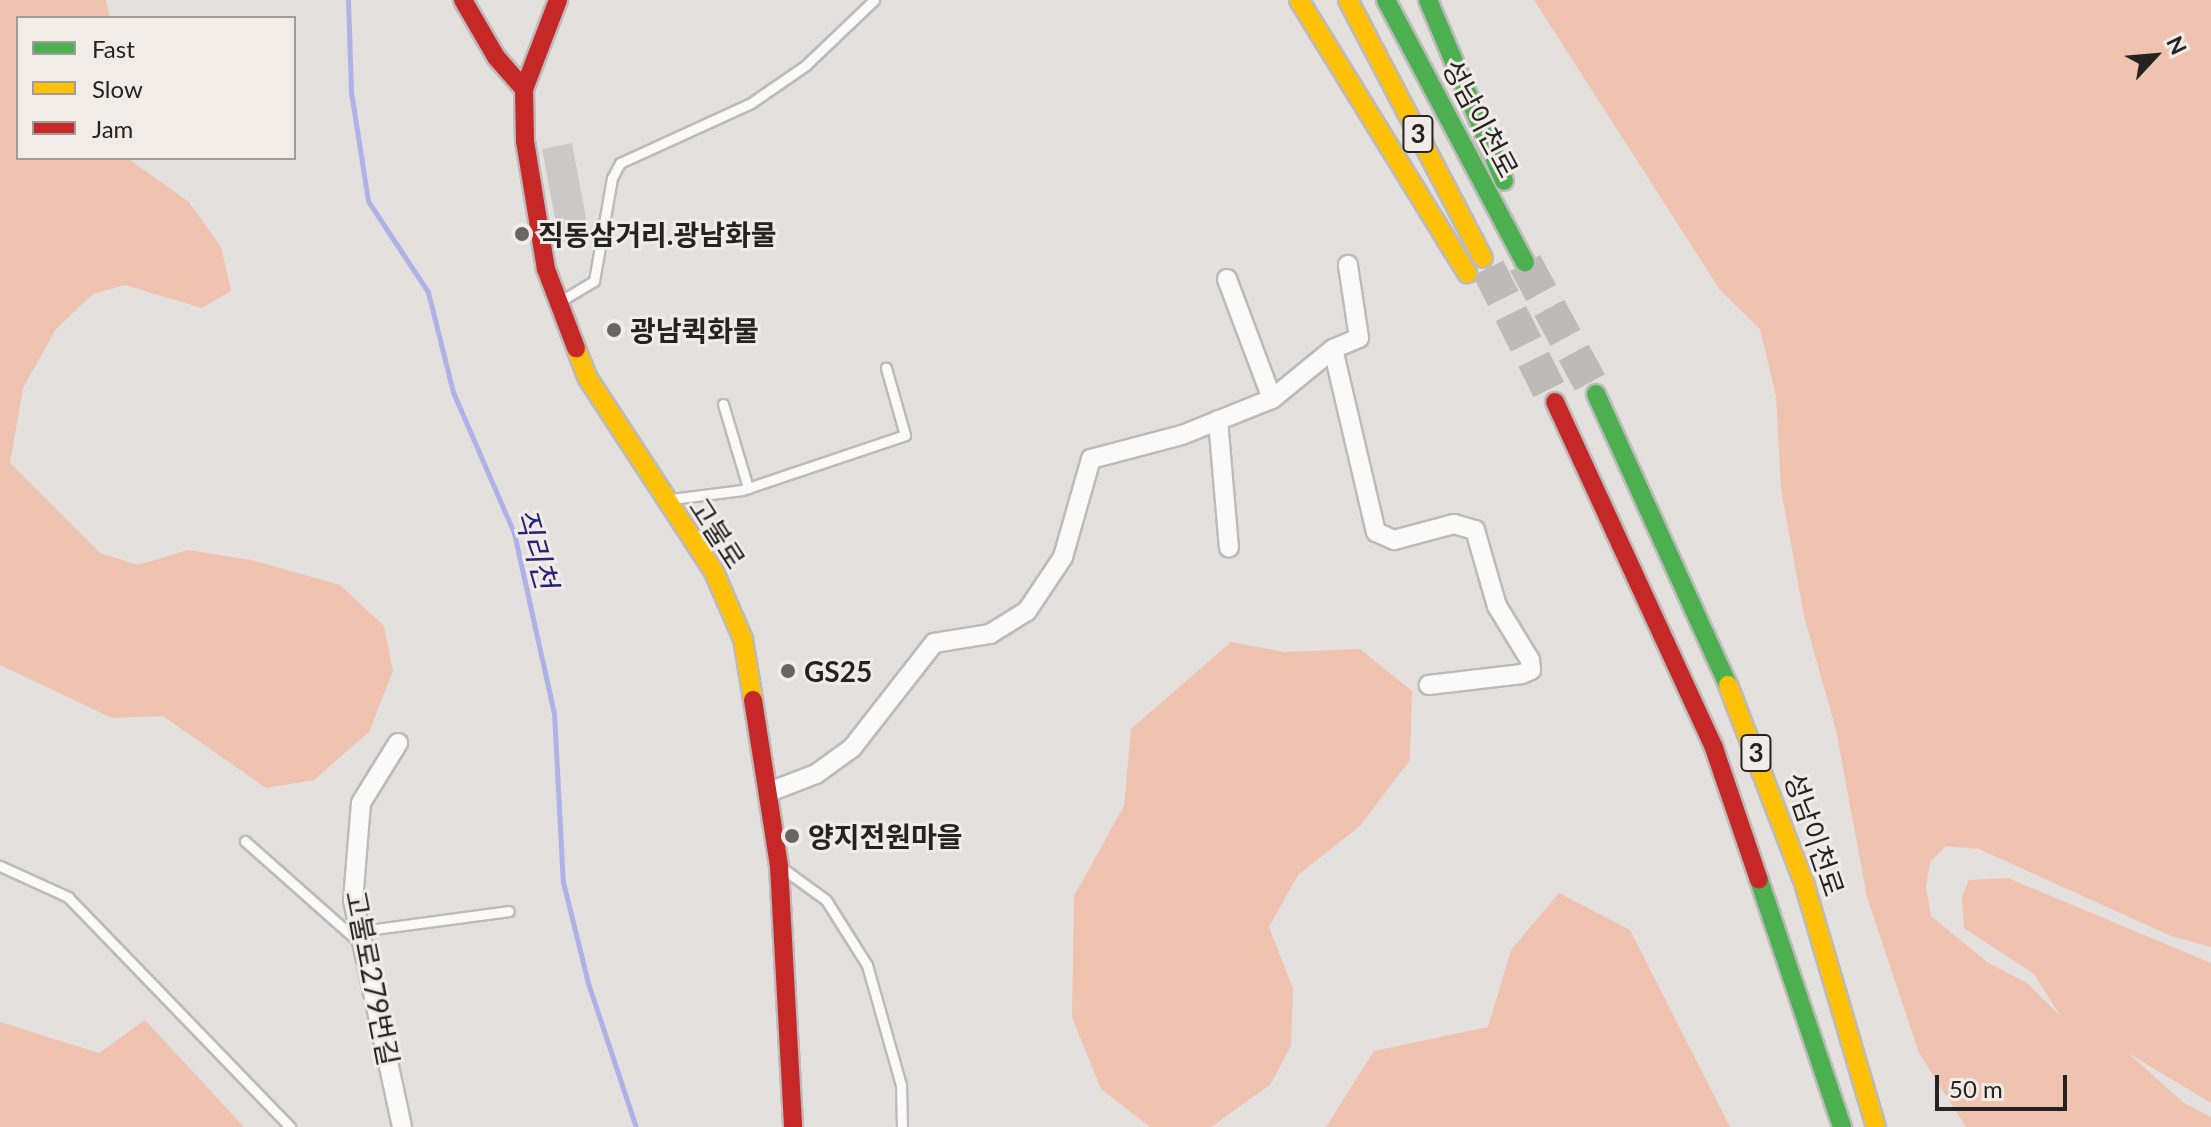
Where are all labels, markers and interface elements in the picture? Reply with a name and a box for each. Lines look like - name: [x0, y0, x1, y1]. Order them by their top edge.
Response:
- legend: [16, 16, 296, 160]
- north arrow: [2115, 16, 2195, 96]
- text: N: [2161, 32, 2193, 59]
- text: Fast: [92, 34, 135, 63]
- street label: 성남이천로: [1436, 53, 1526, 183]
- text: Slow: [92, 74, 143, 103]
- road number: 3: [1402, 112, 1434, 156]
- text: Jam: [92, 114, 133, 143]
- place label: 직동삼거리.광남화물: [538, 217, 776, 251]
- marker: 직동삼거리.광남화물: [513, 225, 531, 243]
- place label: 광남퀵화물: [630, 313, 759, 347]
- marker: 광남퀵화물: [605, 321, 623, 339]
- street label: 고불로: [683, 491, 753, 575]
- water label: 직리천: [508, 503, 566, 593]
- place label: GS25: [804, 654, 872, 688]
- marker: GS25: [779, 662, 797, 680]
- road number: 3: [1740, 731, 1772, 775]
- street label: 성남이천로: [1778, 768, 1852, 900]
- place label: 양지전원마을: [808, 819, 963, 853]
- marker: 양지전원마을: [783, 827, 801, 845]
- street label: 고불로279번길: [340, 888, 406, 1068]
- scale bar: [1939, 1059, 2071, 1109]
- text: 50 m: [1949, 1074, 2003, 1103]

